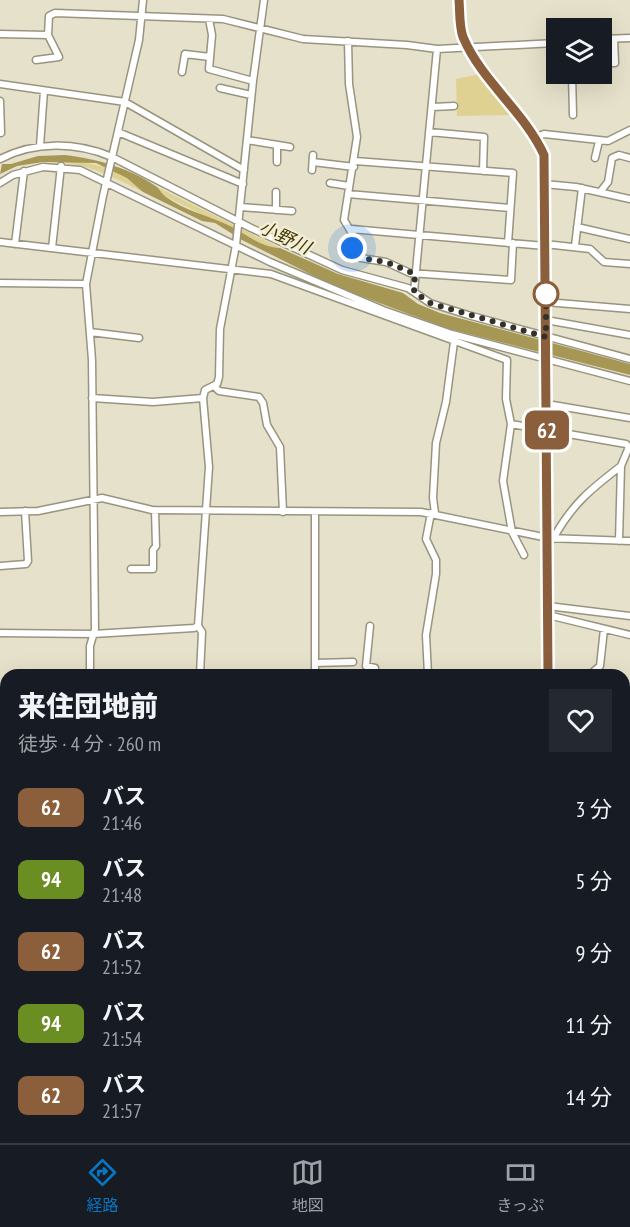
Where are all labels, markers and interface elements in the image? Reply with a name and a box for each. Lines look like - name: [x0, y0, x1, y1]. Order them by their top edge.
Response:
- map controls: [546, 18, 612, 84]
- button: layers: [546, 18, 612, 84]
- water label: 小野川: [256, 215, 316, 260]
- your location: [337, 233, 367, 263]
- unlabelled marker: [533, 281, 559, 307]
- line badge: 62: [520, 410, 574, 450]
- text: 62: [537, 417, 557, 444]
- text: 来住団地前: [18, 687, 158, 724]
- button: heart: [549, 689, 612, 752]
- text: 徒歩 · 4 分 · 260 m: [18, 731, 161, 757]
- text: バス: [102, 782, 146, 810]
- text: 62: [41, 794, 61, 821]
- text: 3 分: [575, 795, 612, 823]
- text: 21:46: [102, 810, 142, 836]
- text: バス: [102, 854, 146, 882]
- text: 94: [41, 866, 61, 893]
- text: 5 分: [575, 867, 612, 895]
- text: 21:48: [102, 882, 142, 908]
- text: バス: [102, 926, 146, 954]
- text: 62: [41, 938, 61, 965]
- text: 9 分: [575, 939, 612, 967]
- text: 21:52: [102, 954, 142, 980]
- text: バス: [102, 998, 146, 1026]
- text: 94: [41, 1010, 61, 1037]
- text: 11 分: [566, 1011, 612, 1039]
- text: 21:54: [102, 1026, 142, 1052]
- text: バス: [102, 1070, 146, 1098]
- text: 62: [41, 1082, 61, 1109]
- text: 14 分: [566, 1083, 612, 1111]
- text: 21:57: [102, 1098, 142, 1124]
- tab: 経路: [86, 1156, 119, 1216]
- tab: 地図: [291, 1156, 324, 1216]
- tab: きっぷ: [497, 1156, 544, 1216]

